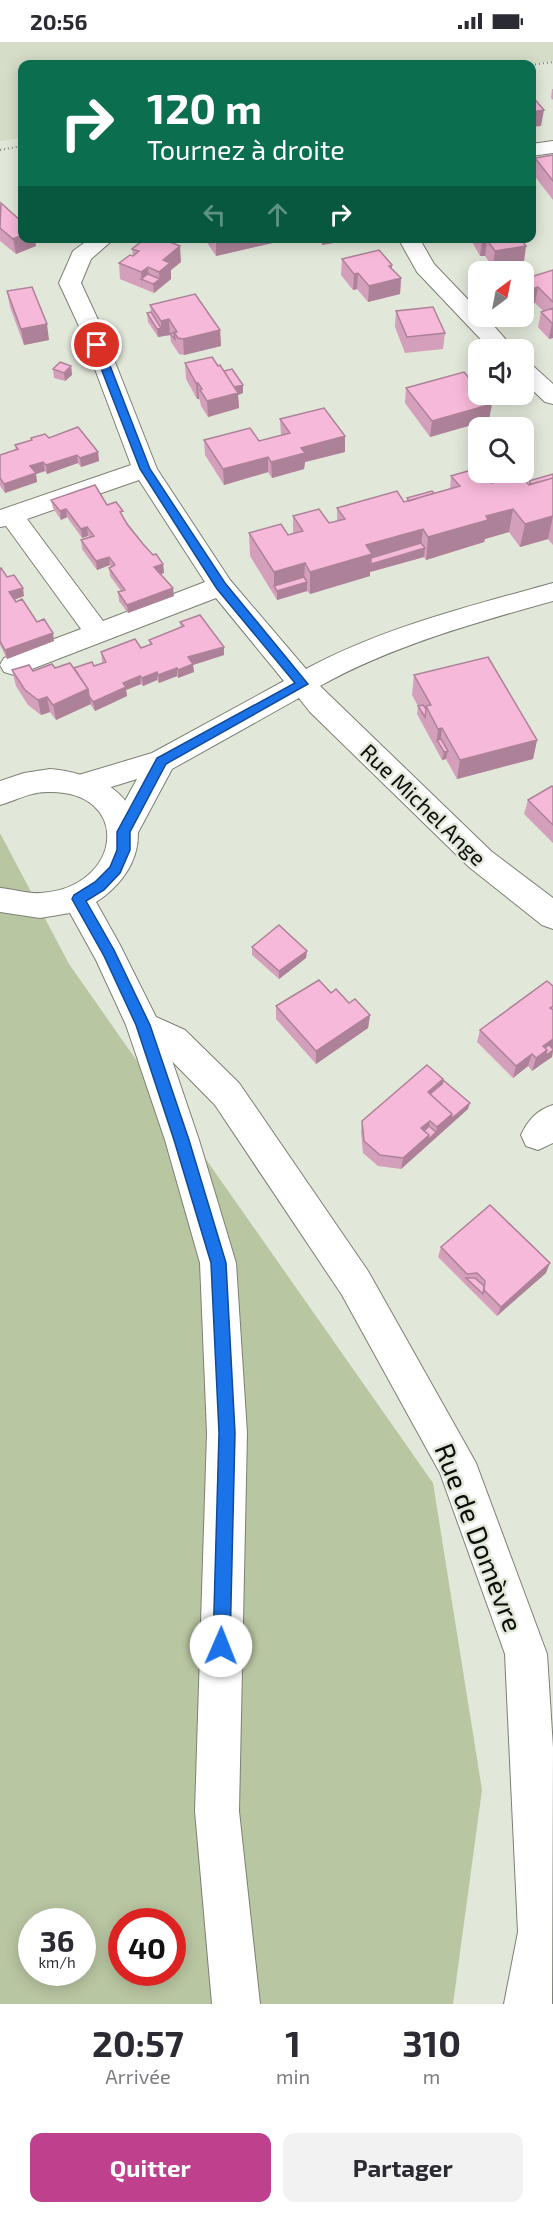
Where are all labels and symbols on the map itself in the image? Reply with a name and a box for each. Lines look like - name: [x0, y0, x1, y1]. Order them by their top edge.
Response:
- north arrow: [468, 261, 534, 327]
- pin: [71, 319, 122, 370]
- street label: Rue Michel Ange: [356, 738, 492, 870]
- street label: Rue de Domèvre: [429, 1438, 531, 1636]
- position arrow: [189, 1614, 253, 1678]
- speed limit sign: 40: [108, 1908, 186, 1986]

